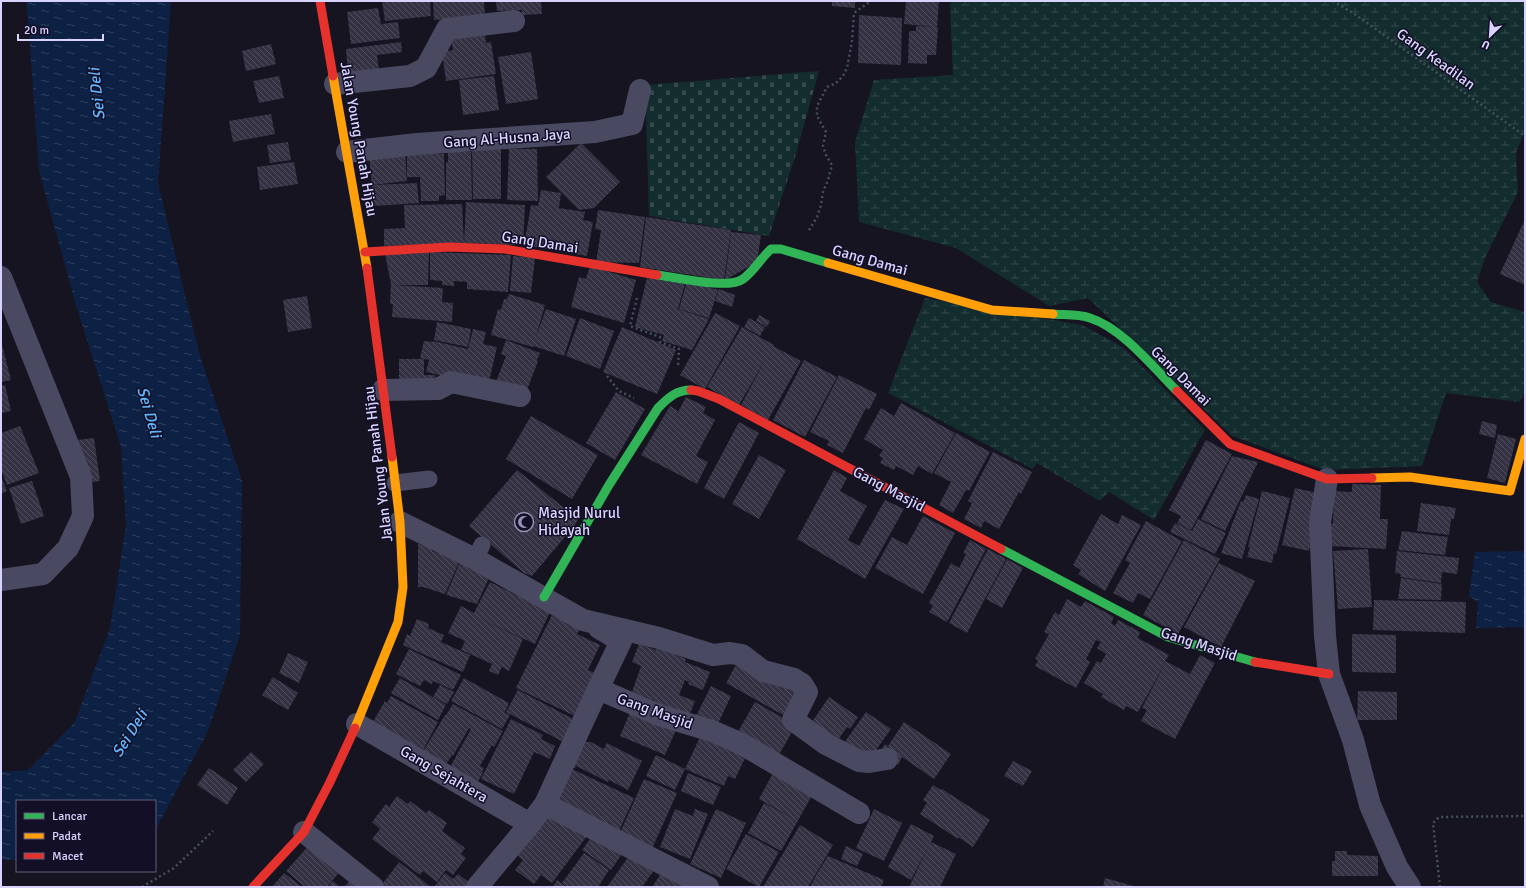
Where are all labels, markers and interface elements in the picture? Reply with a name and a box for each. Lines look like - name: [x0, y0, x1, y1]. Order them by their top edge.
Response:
- scale bar: [18, 16, 103, 42]
- north arrow: [1470, 16, 1510, 56]
- text: 20 m: [24, 23, 49, 38]
- street label: Gang Keadilan: [1393, 25, 1479, 93]
- text: U: [1480, 37, 1492, 52]
- street label: Jalan Young Panah Hijau: [337, 60, 381, 218]
- water label: Sei Deli: [84, 65, 110, 121]
- street label: Gang Al-Husna Jaya: [443, 125, 571, 151]
- street label: Gang Damai: [500, 227, 580, 257]
- street label: Gang Damai: [830, 241, 910, 279]
- street label: Gang Damai: [1147, 342, 1215, 410]
- water label: Sei Deli: [132, 384, 166, 442]
- street label: Jalan Young Panah Hijau: [360, 385, 396, 543]
- street label: Gang Masjid: [850, 462, 928, 516]
- place label: Masjid Nurul Hidayah: [538, 504, 620, 539]
- mosque icon: Masjid Nurul Hidayah: [513, 511, 535, 533]
- street label: Gang Masjid: [1159, 623, 1239, 665]
- street label: Gang Masjid: [615, 689, 695, 733]
- water label: Sei Deli: [108, 705, 153, 761]
- street label: Gang Sejahtera: [397, 742, 491, 806]
- legend: [16, 800, 156, 872]
- text: Lancar: [52, 809, 88, 824]
- text: Padat: [52, 829, 81, 844]
- text: Macet: [52, 849, 84, 864]

